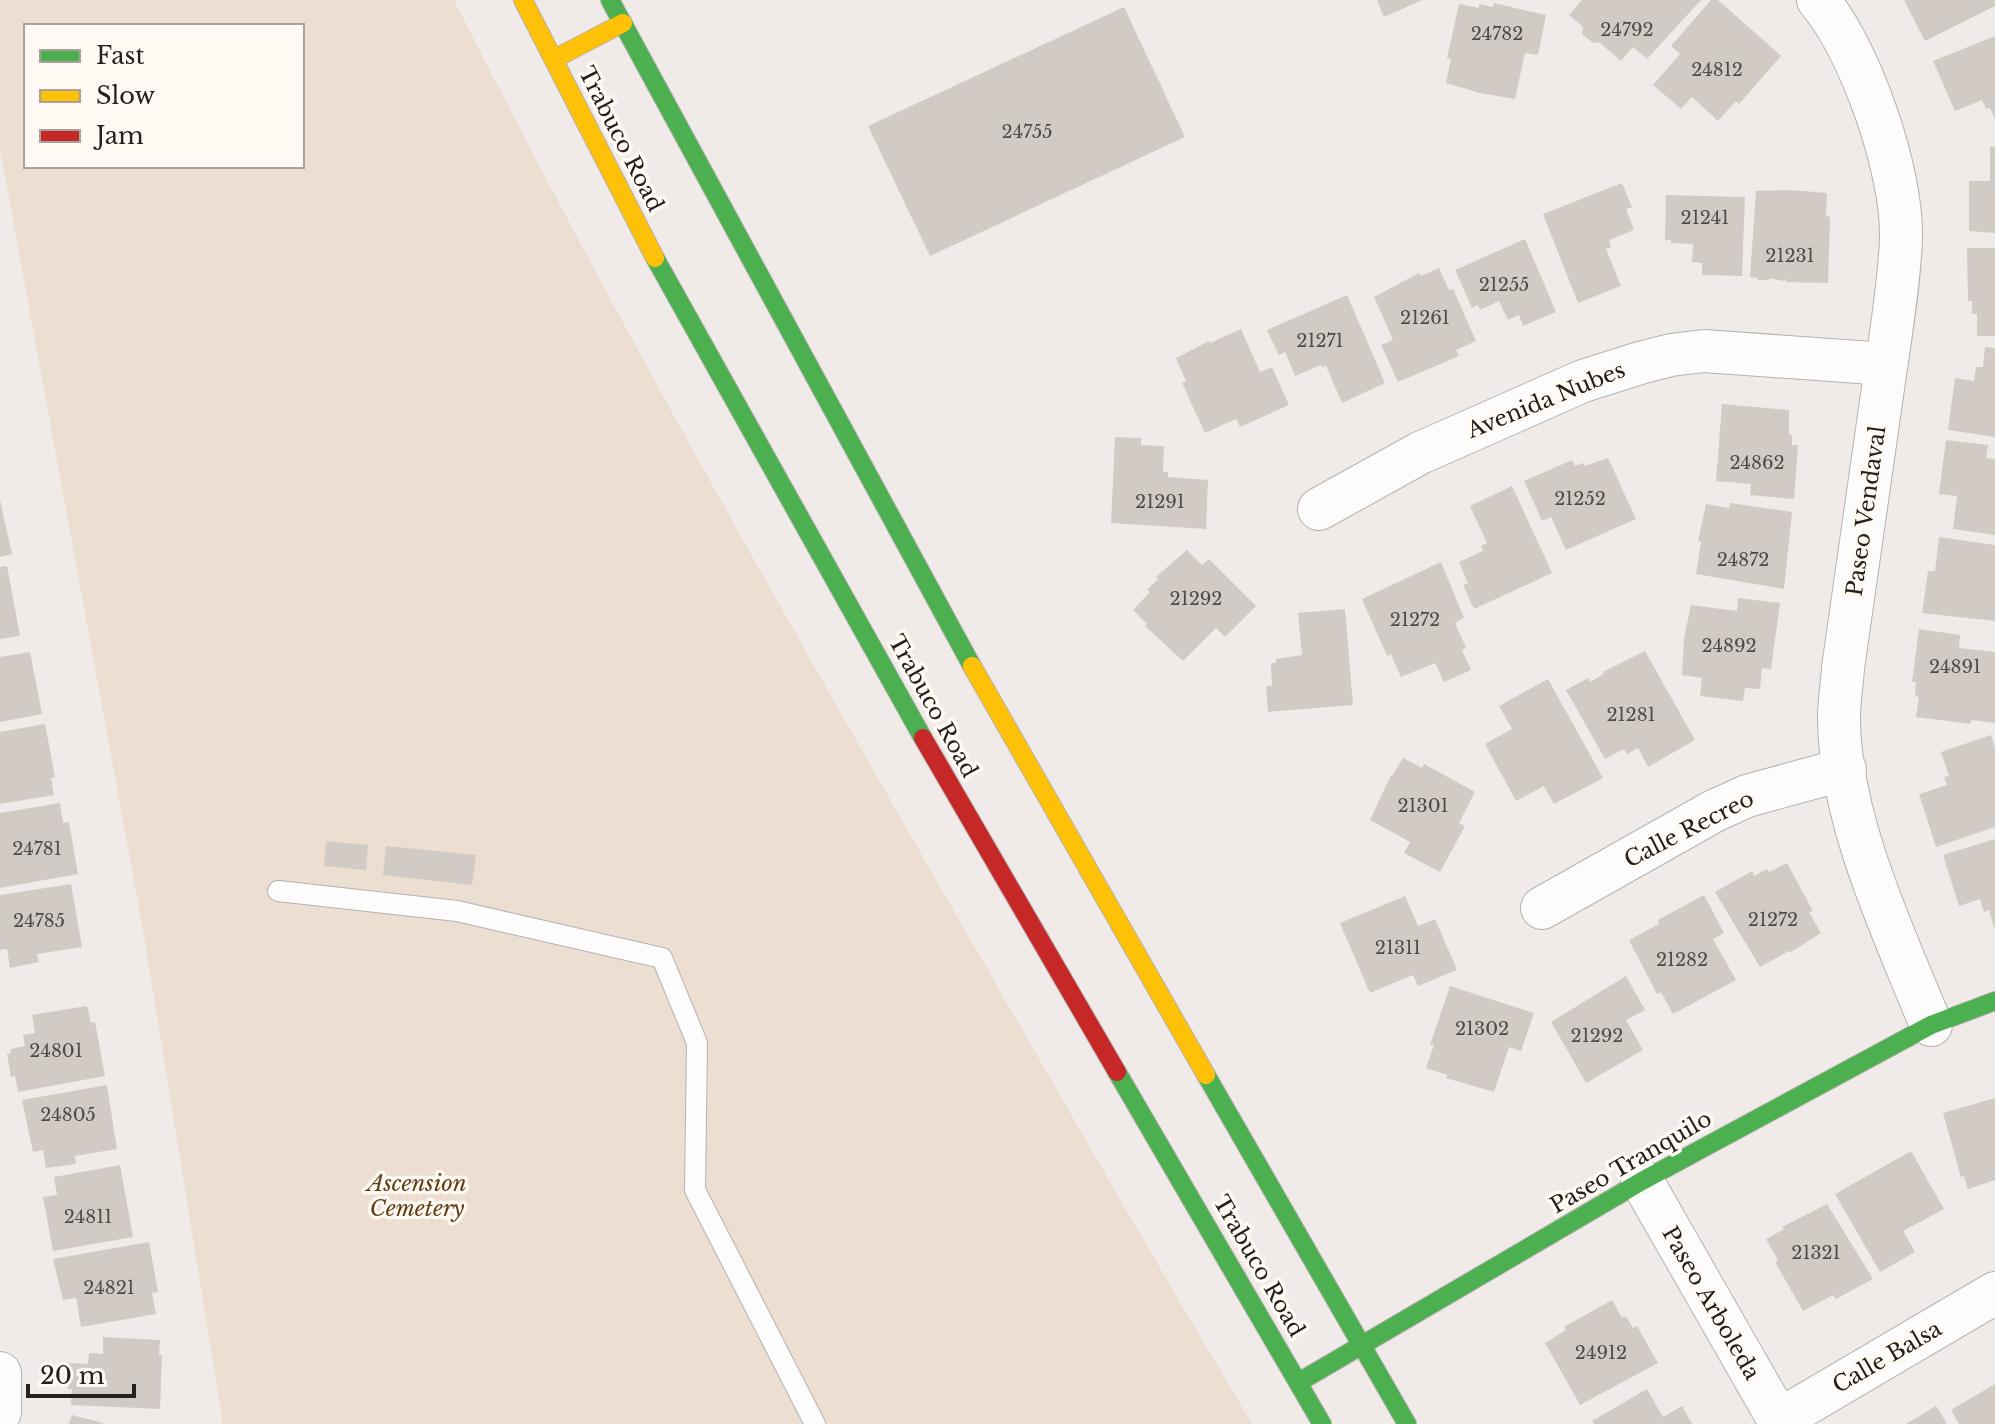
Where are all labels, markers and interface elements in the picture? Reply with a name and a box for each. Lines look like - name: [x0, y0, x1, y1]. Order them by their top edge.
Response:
- house number: 24792: [1600, 19, 1654, 41]
- house number: 24782: [1471, 23, 1523, 45]
- legend: [24, 24, 304, 168]
- text: Fast: [96, 41, 144, 70]
- house number: 24812: [1691, 59, 1743, 81]
- street label: Trabuco Road: [573, 62, 669, 216]
- text: Slow: [96, 81, 155, 110]
- text: Jam: [93, 121, 144, 150]
- house number: 24755: [1002, 121, 1052, 143]
- house number: 21241: [1681, 207, 1729, 229]
- house number: 21231: [1765, 245, 1815, 267]
- house number: 21255: [1479, 274, 1529, 296]
- house number: 21261: [1400, 307, 1450, 329]
- house number: 21271: [1296, 330, 1344, 352]
- street label: Avenida Nubes: [1462, 356, 1629, 444]
- street label: Paseo Vendaval: [1841, 424, 1891, 598]
- house number: 24862: [1729, 452, 1785, 474]
- house number: 21252: [1554, 488, 1606, 510]
- house number: 21291: [1135, 491, 1185, 513]
- house number: 24872: [1717, 549, 1769, 571]
- house number: 21292: [1170, 588, 1222, 610]
- house number: 21272: [1390, 609, 1440, 631]
- street label: Trabuco Road: [883, 630, 983, 782]
- house number: 24892: [1701, 635, 1757, 657]
- house number: 24891: [1929, 656, 1981, 678]
- house number: 21281: [1606, 704, 1656, 726]
- street label: Calle Recreo: [1620, 785, 1758, 873]
- house number: 21301: [1397, 795, 1449, 817]
- house number: 24781: [12, 838, 62, 860]
- house number: 21272: [1748, 909, 1798, 931]
- house number: 24785: [13, 910, 65, 932]
- house number: 21311: [1375, 937, 1421, 959]
- house number: 21282: [1656, 949, 1708, 971]
- house number: 21302: [1455, 1018, 1509, 1040]
- house number: 21292: [1571, 1025, 1623, 1047]
- house number: 24801: [29, 1040, 83, 1062]
- house number: 24805: [40, 1104, 96, 1126]
- street label: Paseo Tranquilo: [1546, 1105, 1716, 1219]
- park label: Ascension Cemetery: [364, 1170, 467, 1222]
- street label: Trabuco Road: [1208, 1190, 1310, 1342]
- house number: 24811: [64, 1206, 112, 1228]
- street label: Paseo Arboleda: [1656, 1222, 1766, 1385]
- house number: 21321: [1791, 1242, 1841, 1264]
- house number: 24821: [83, 1277, 135, 1299]
- street label: Calle Balsa: [1828, 1315, 1947, 1399]
- house number: 24912: [1575, 1342, 1627, 1364]
- scale bar: [28, 1348, 134, 1398]
- text: 20 m: [40, 1361, 105, 1390]

